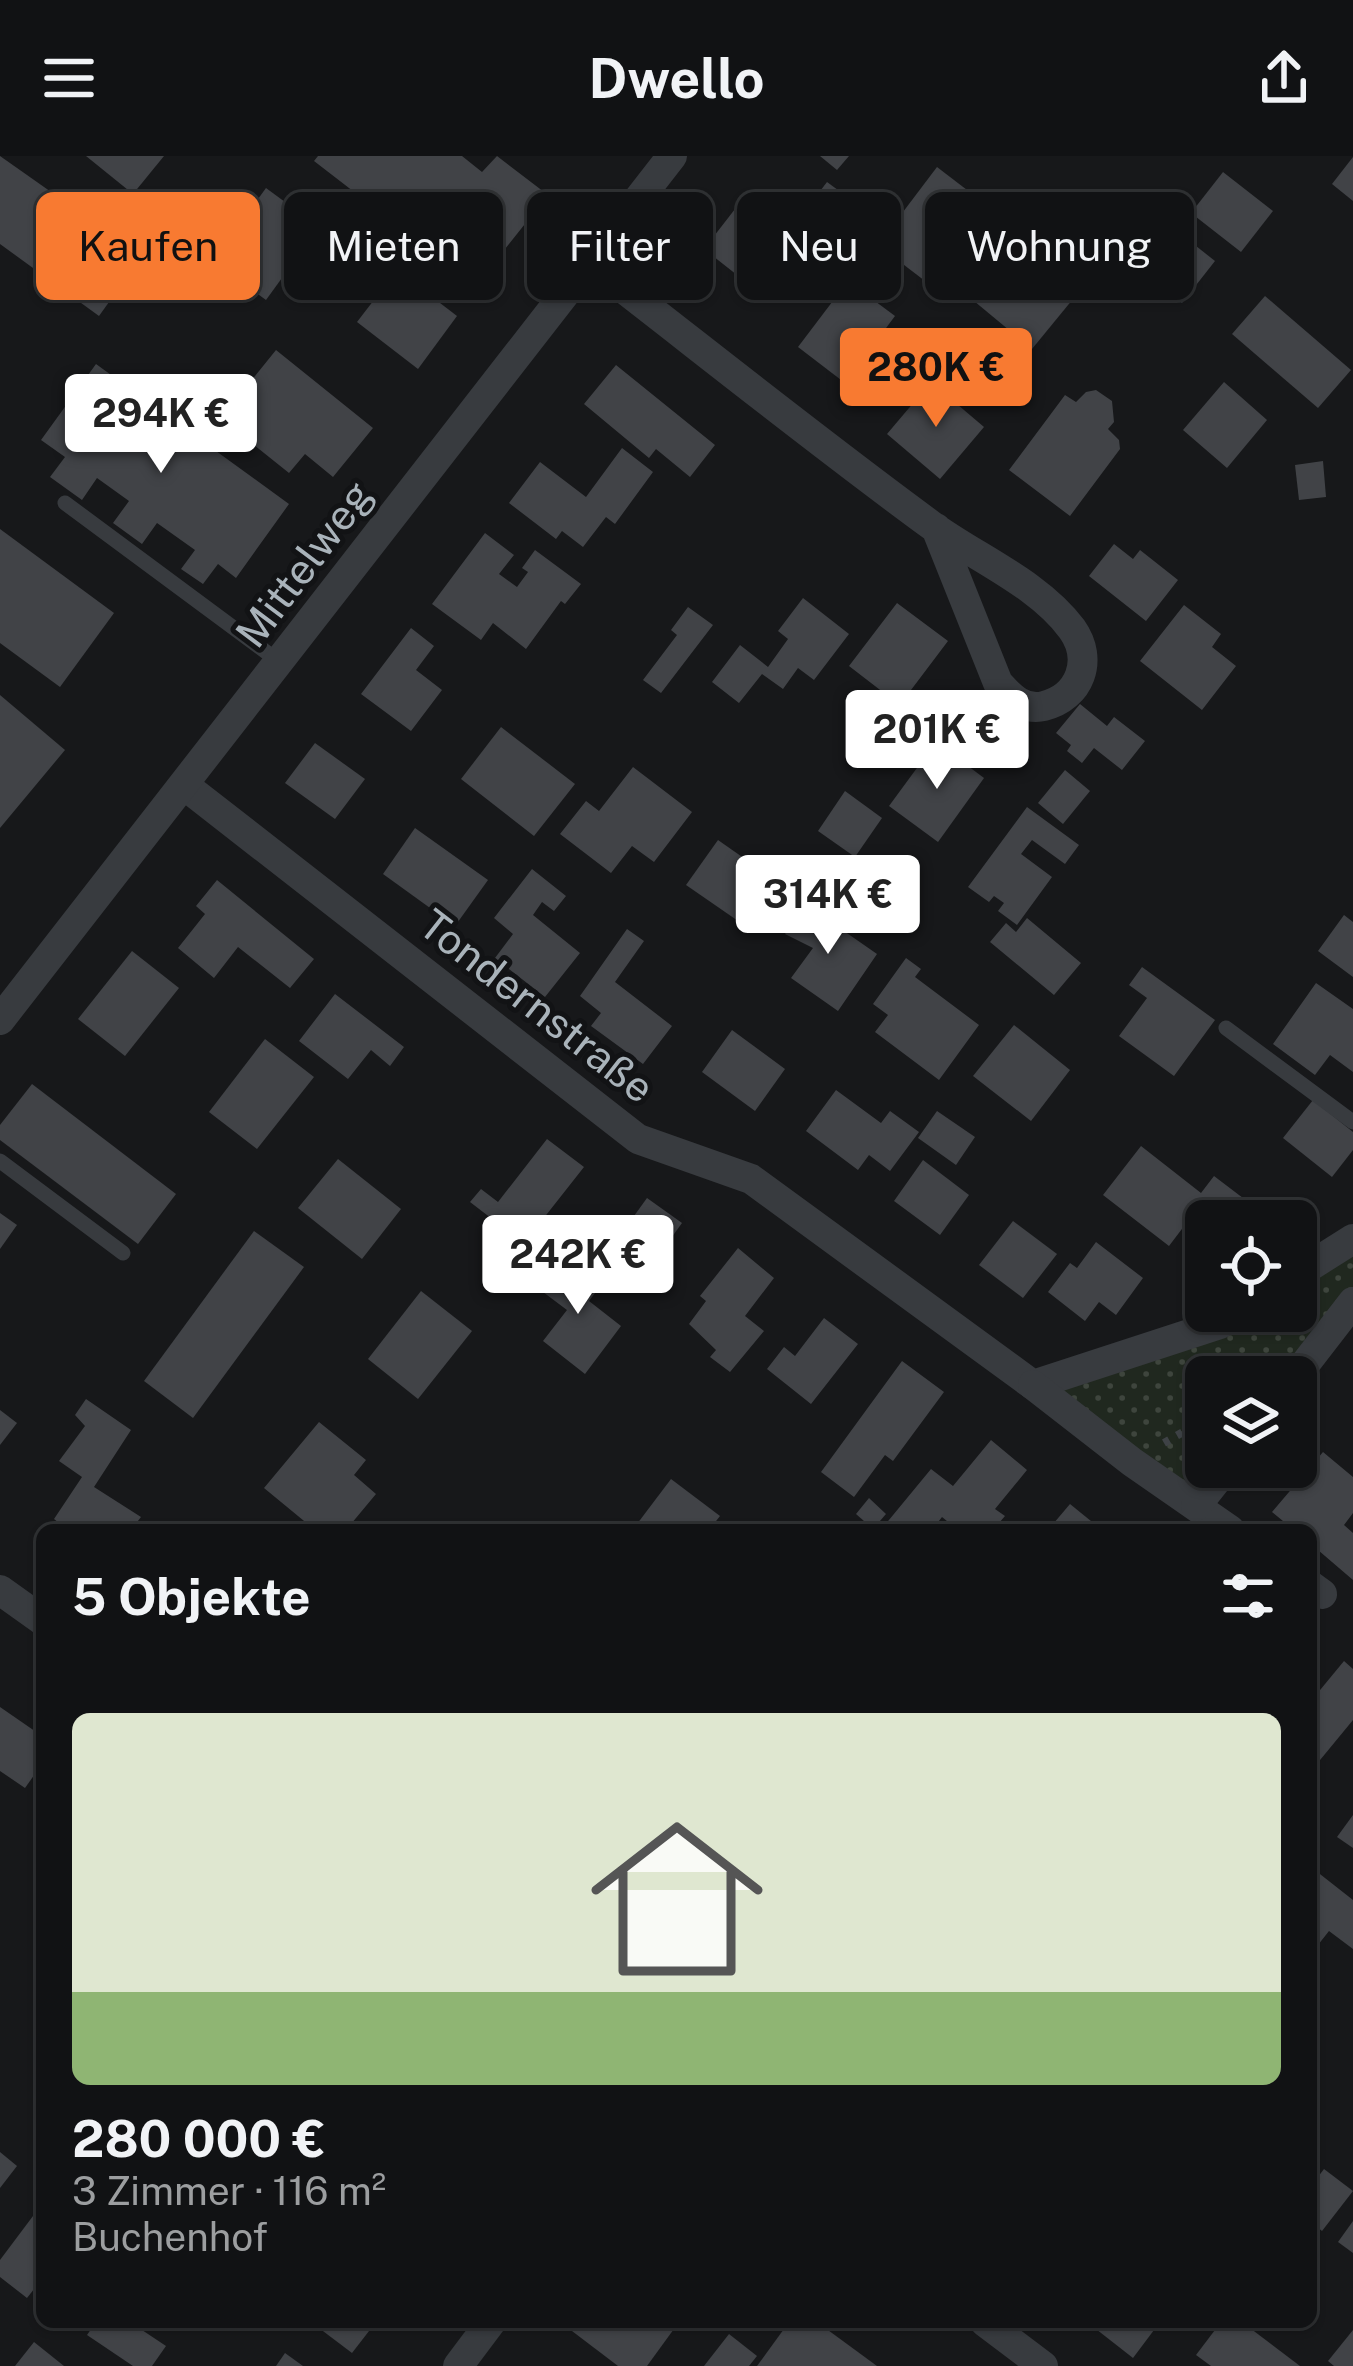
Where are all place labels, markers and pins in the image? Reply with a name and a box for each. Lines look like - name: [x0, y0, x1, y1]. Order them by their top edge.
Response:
- pin: 280K €: [838, 328, 1034, 430]
- pin: 294K €: [63, 374, 259, 476]
- pin: 201K €: [839, 690, 1035, 792]
- pin: 314K €: [730, 855, 926, 957]
- pin: 242K €: [480, 1215, 676, 1317]

